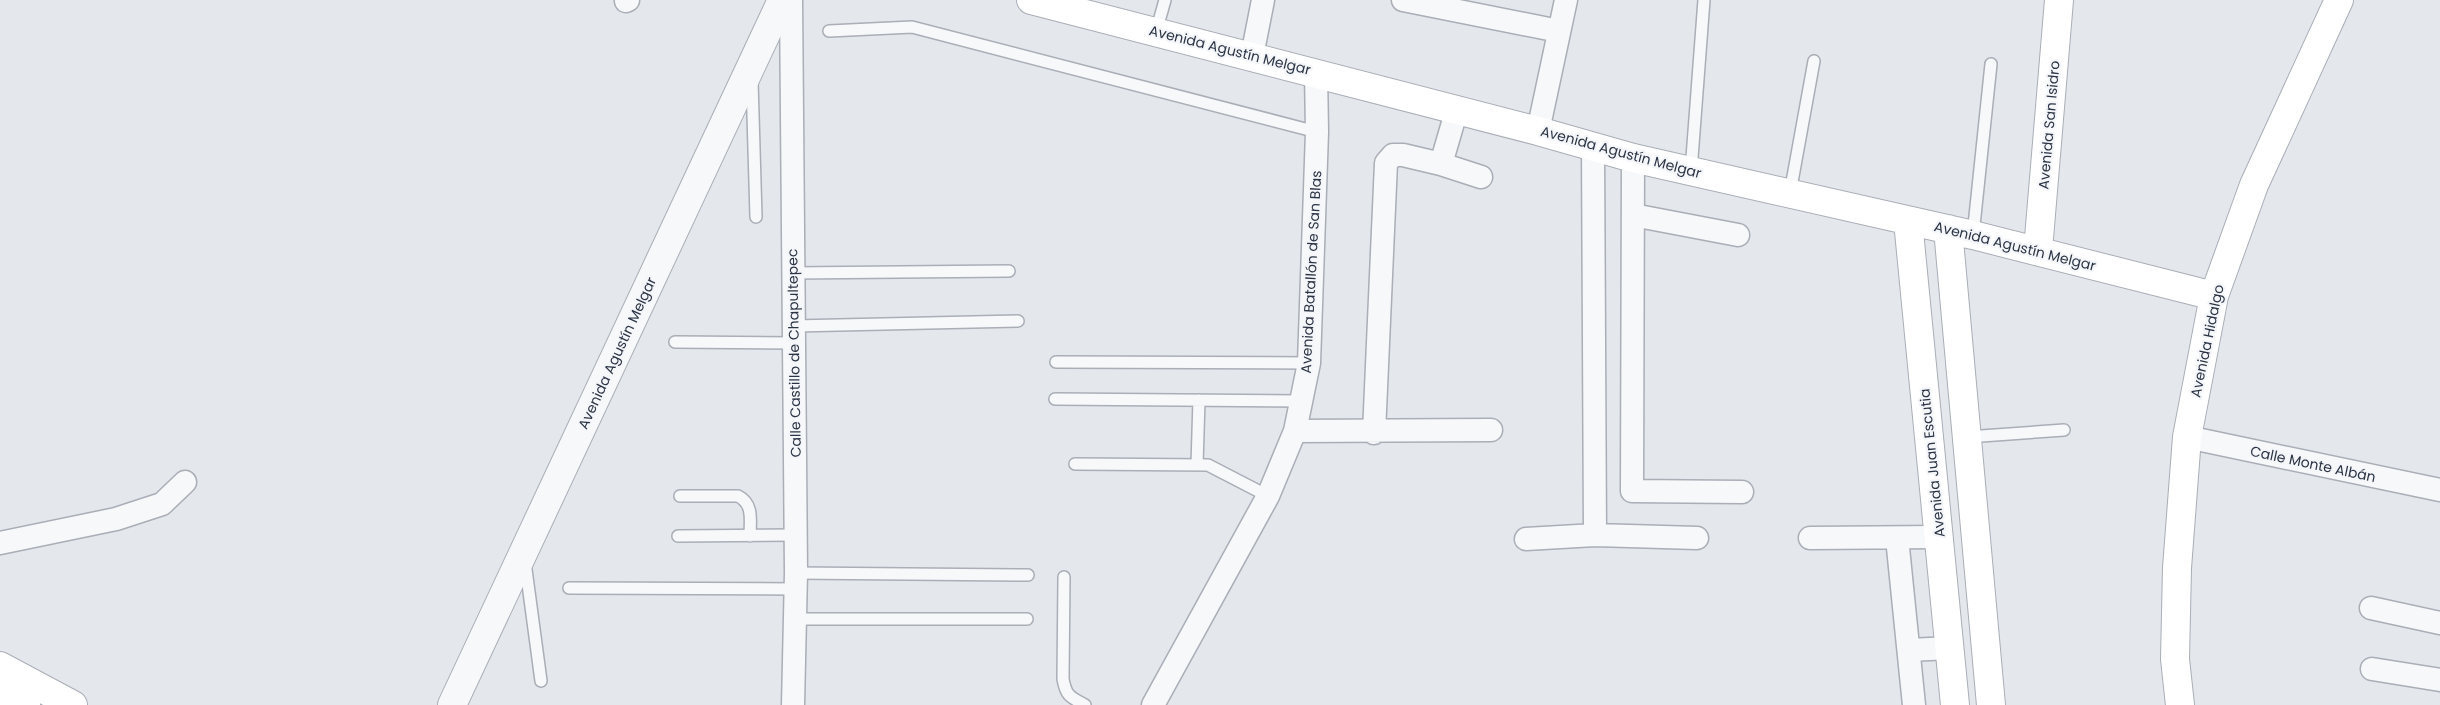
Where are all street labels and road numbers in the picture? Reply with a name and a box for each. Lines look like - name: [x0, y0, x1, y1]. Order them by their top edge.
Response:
- street label: Avenida Agustín Melgar: [1147, 20, 1313, 80]
- street label: Avenida San Isidro: [2033, 60, 2065, 190]
- street label: Avenida Agustín Melgar: [1538, 121, 1704, 183]
- street label: Avenida Batallón de San Blas: [1296, 170, 1326, 374]
- street label: Avenida Agustín Melgar: [1932, 216, 2098, 276]
- street label: Calle Castillo de Chapultepec: [782, 248, 806, 458]
- street label: Avenida Agustín Melgar: [573, 274, 661, 432]
- street label: Avenida Hidalgo: [2185, 283, 2229, 399]
- street label: Avenida Juan Escutia: [1914, 388, 1950, 538]
- street label: Calle Monte Albán: [2248, 441, 2378, 487]

